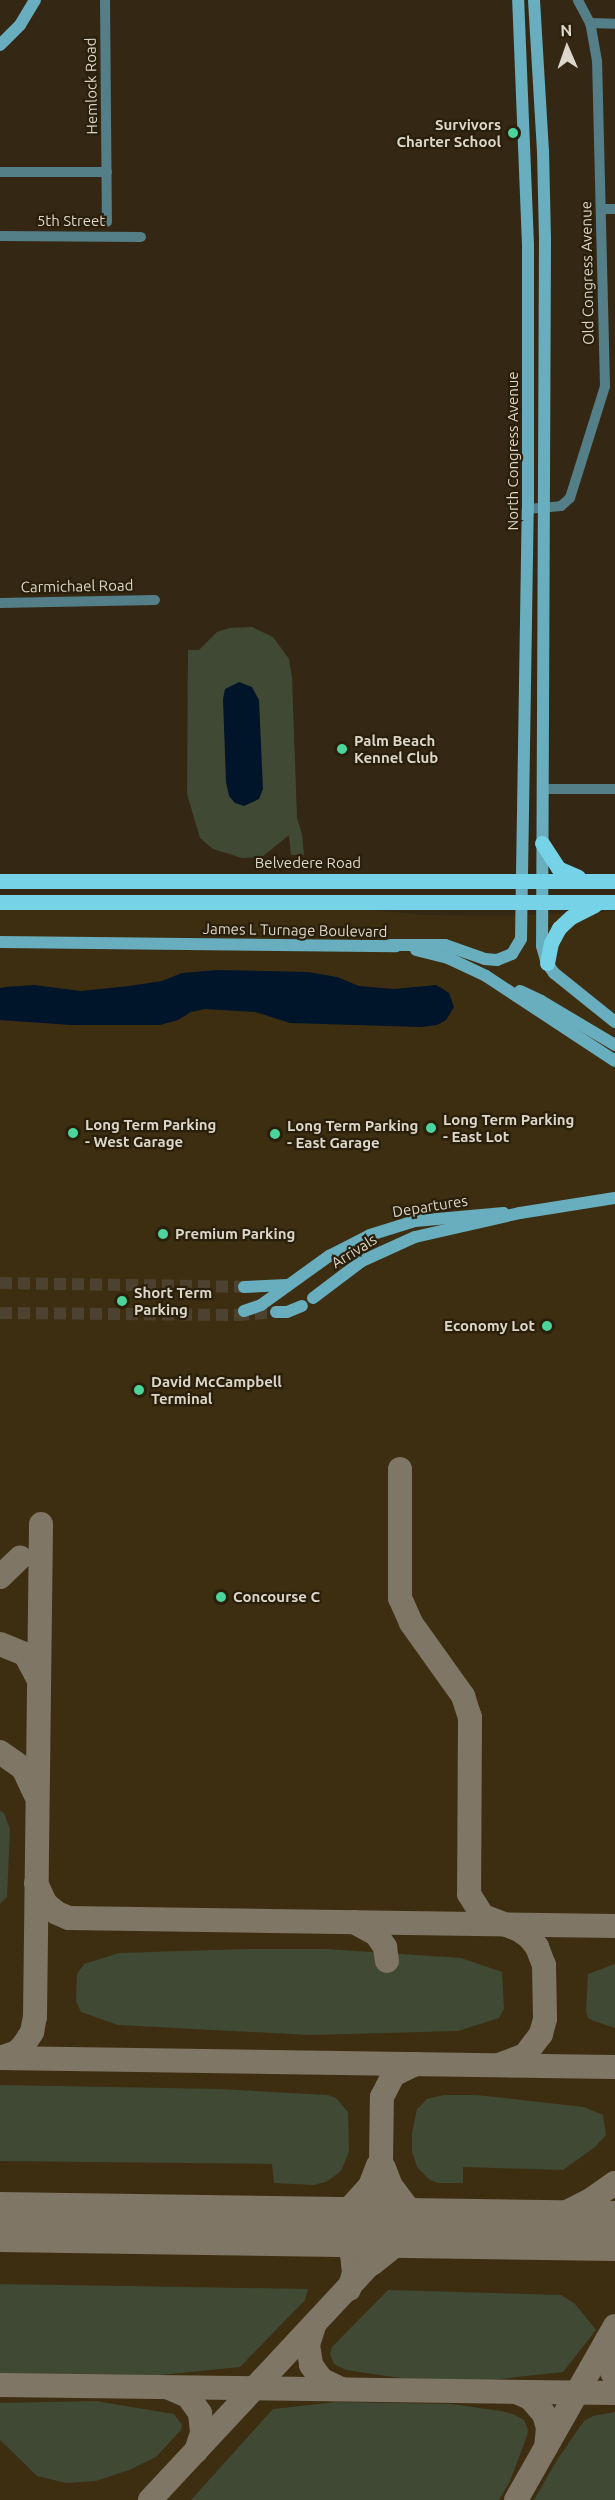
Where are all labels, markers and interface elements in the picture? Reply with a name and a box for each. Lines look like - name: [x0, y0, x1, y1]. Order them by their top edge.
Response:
- north arrow: [537, 18, 597, 78]
- text: N: [560, 21, 573, 39]
- street label: Hemlock Road: [81, 37, 101, 135]
- place label: Survivors Charter School: [396, 115, 501, 150]
- marker: Survivors Charter School: [506, 126, 520, 140]
- street label: Old Congress Avenue: [577, 201, 597, 345]
- street label: 5th Street: [37, 212, 105, 230]
- street label: North Congress Avenue: [504, 371, 522, 531]
- street label: Carmichael Road: [21, 576, 133, 596]
- place label: Palm Beach Kennel Club: [354, 731, 438, 766]
- marker: Palm Beach Kennel Club: [335, 742, 349, 756]
- street label: Belvedere Road: [255, 854, 361, 872]
- street label: James L Turnage Boulevard: [203, 919, 387, 941]
- place label: Long Term Parking - East Lot: [443, 1110, 574, 1145]
- place label: Long Term Parking - West Garage: [85, 1115, 216, 1150]
- place label: Long Term Parking - East Garage: [287, 1116, 418, 1151]
- marker: Long Term Parking - East Lot: [424, 1121, 438, 1135]
- marker: Long Term Parking - West Garage: [66, 1126, 80, 1140]
- marker: Long Term Parking - East Garage: [268, 1127, 282, 1141]
- street label: Departures: [391, 1191, 469, 1221]
- place label: Premium Parking: [175, 1225, 295, 1243]
- marker: Premium Parking: [156, 1227, 170, 1241]
- street label: Arrivals: [328, 1230, 380, 1272]
- place label: Short Term Parking: [134, 1283, 212, 1318]
- marker: Short Term Parking: [115, 1294, 129, 1308]
- place label: Economy Lot: [444, 1317, 535, 1335]
- marker: Economy Lot: [540, 1319, 554, 1333]
- place label: David McCampbell Terminal: [151, 1372, 282, 1407]
- marker: David McCampbell Terminal: [132, 1383, 146, 1397]
- place label: Concourse C: [233, 1588, 320, 1606]
- marker: Concourse C: [214, 1590, 228, 1604]

